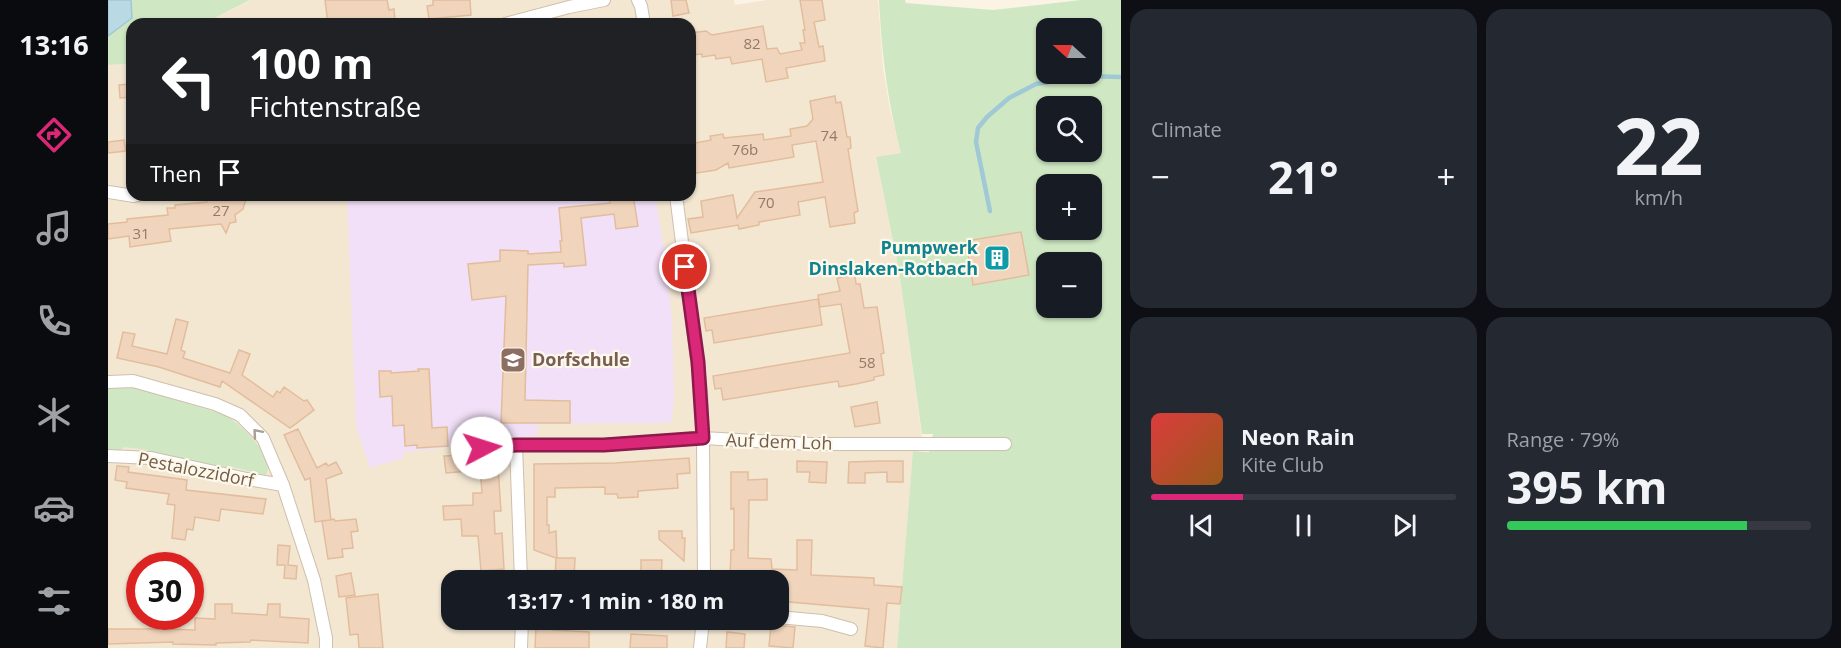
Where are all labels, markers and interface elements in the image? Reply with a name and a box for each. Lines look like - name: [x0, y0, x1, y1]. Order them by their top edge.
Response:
- north arrow: [1036, 18, 1102, 84]
- map controls: [1036, 18, 1102, 318]
- text: 13:16: [19, 26, 89, 63]
- house number: 82: [743, 33, 761, 53]
- text: 100 m: [249, 34, 373, 91]
- icon: left: [150, 42, 228, 120]
- text: Fichtenstraße: [249, 88, 421, 125]
- text: 22: [1614, 92, 1703, 198]
- button: search: [1036, 96, 1102, 162]
- icon: directions: [33, 114, 75, 156]
- text: Climate: [1151, 116, 1222, 143]
- house number: 74: [820, 125, 838, 145]
- house number: 76b: [732, 139, 758, 159]
- text: 21°: [1268, 146, 1339, 207]
- text: −: [1151, 154, 1170, 199]
- text: +: [1437, 154, 1455, 199]
- icon: arrive: [213, 156, 246, 189]
- text: Then: [150, 158, 201, 188]
- button: +: [1036, 174, 1102, 240]
- text: km/h: [1634, 184, 1683, 211]
- house number: 70: [757, 192, 775, 212]
- house number: 27: [212, 200, 230, 220]
- icon: music: [33, 207, 75, 249]
- house number: 31: [132, 223, 150, 243]
- place label: Pumpwerk Dinslaken-Rotbach: [808, 235, 979, 280]
- pin: [659, 241, 710, 292]
- building icon: Pumpwerk Dinslaken-Rotbach: [982, 243, 1012, 273]
- icon: arrive: [668, 250, 701, 283]
- button: −: [1036, 252, 1102, 318]
- icon: phone: [33, 300, 75, 342]
- school or university icon: Dorfschule: [498, 345, 528, 375]
- place label: Dorfschule: [532, 347, 630, 371]
- house number: 58: [858, 352, 876, 372]
- icon: climate: [33, 394, 75, 436]
- position arrow: [450, 416, 514, 480]
- text: Neon Rain: [1241, 421, 1355, 451]
- text: Range · 79%: [1507, 426, 1619, 453]
- street label: Auf dem Loh: [725, 427, 833, 455]
- one-way arrow: [254, 429, 265, 440]
- street label: Pestalozzidorf: [136, 446, 257, 492]
- text: Kite Club: [1241, 451, 1324, 478]
- text: 395 km: [1507, 456, 1667, 517]
- icon: car: [33, 487, 75, 529]
- icon: previous: [1185, 509, 1218, 542]
- icon: pause: [1287, 509, 1320, 542]
- icon: next: [1388, 509, 1421, 542]
- speed limit sign: 30: [126, 552, 204, 630]
- icon: filters: [33, 580, 75, 622]
- text: 13:17 · 1 min · 180 m: [506, 585, 724, 615]

